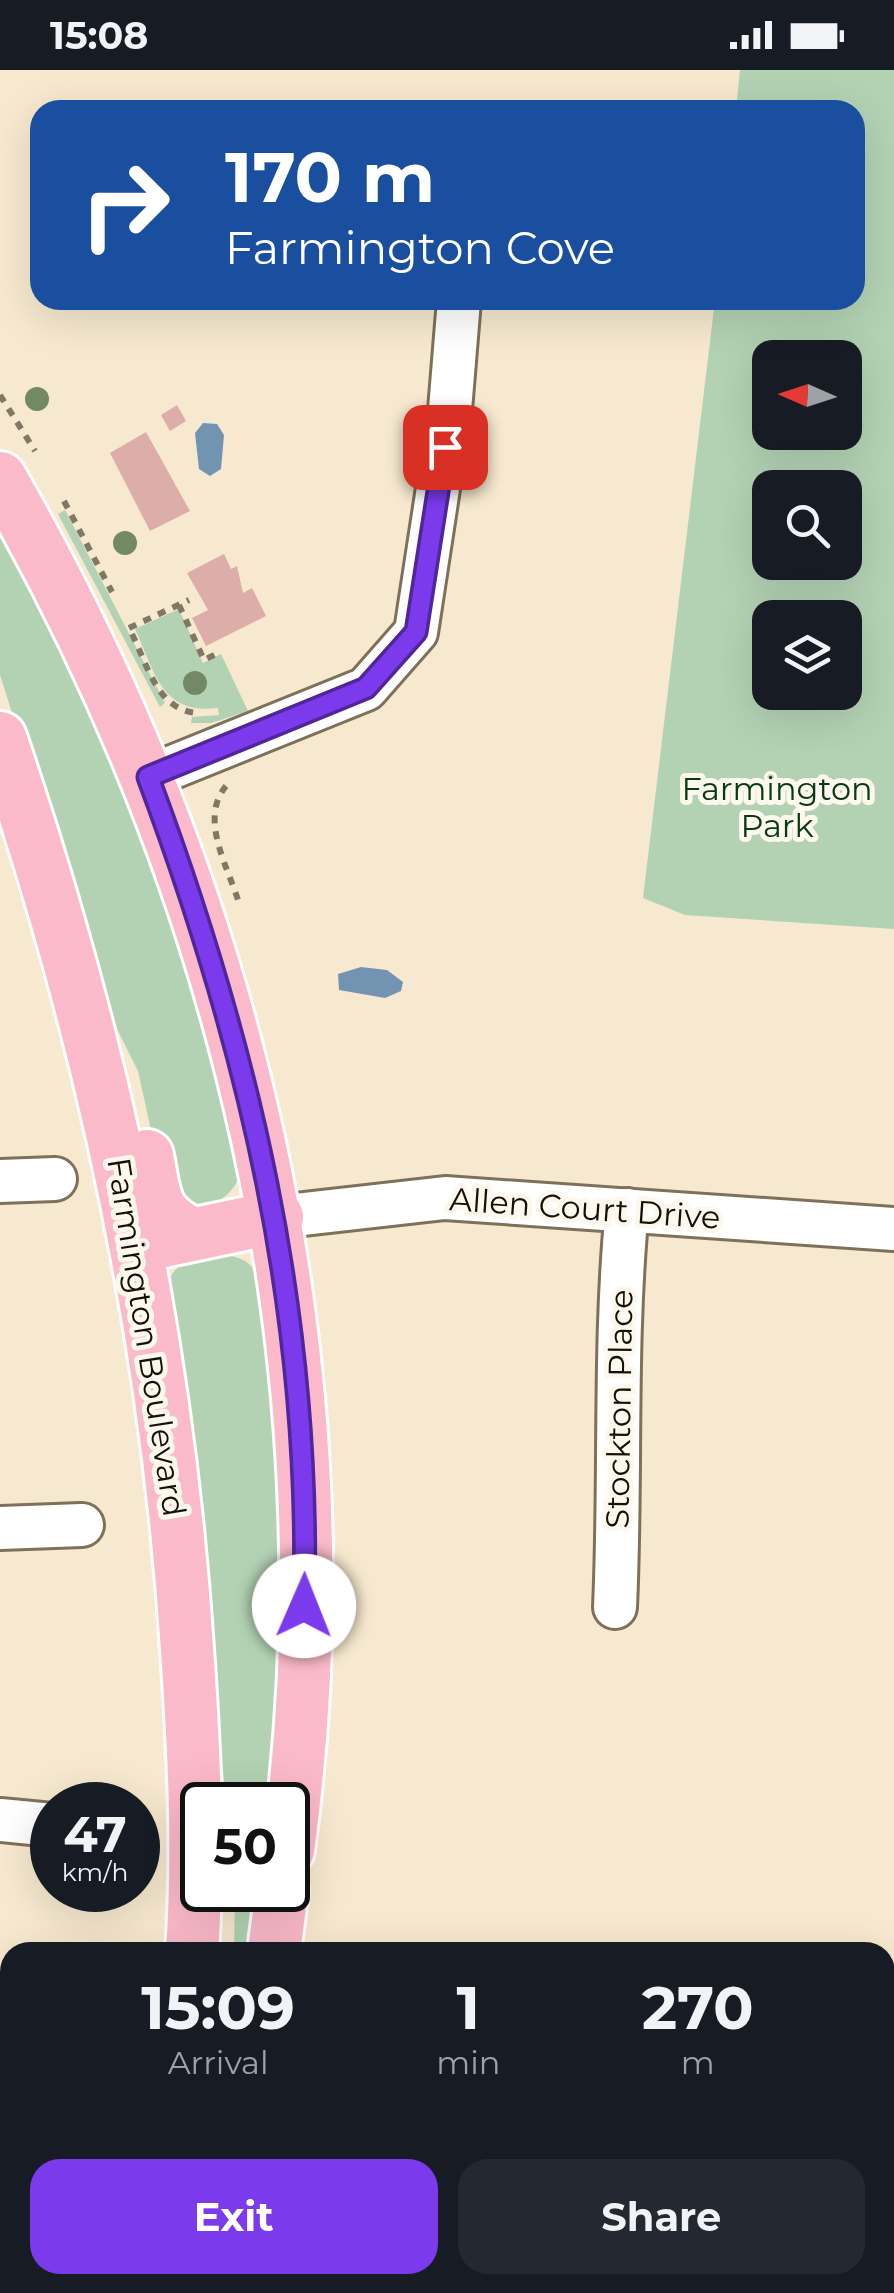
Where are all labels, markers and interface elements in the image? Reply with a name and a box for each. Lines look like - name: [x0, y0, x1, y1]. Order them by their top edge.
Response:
- text: 15:08: [50, 12, 148, 59]
- text: 170 m: [225, 134, 435, 220]
- icon: right: [60, 140, 190, 270]
- text: Farmington Cove: [225, 220, 615, 275]
- north arrow: [752, 340, 862, 450]
- map controls: [752, 340, 862, 710]
- pin: [403, 405, 488, 490]
- icon: arrive: [418, 420, 473, 475]
- button: search: [752, 470, 862, 580]
- button: layers: [752, 600, 862, 710]
- park label: Farmington Park: [681, 769, 873, 845]
- street label: Farmington Boulevard: [99, 1155, 195, 1519]
- street label: Allen Court Drive: [448, 1179, 722, 1237]
- street label: Stockton Place: [597, 1289, 641, 1529]
- position arrow: [252, 1554, 356, 1658]
- speed limit sign: 50: [180, 1782, 310, 1912]
- text: 47: [63, 1804, 127, 1865]
- text: km/h: [62, 1857, 128, 1887]
- text: 15:09: [141, 1971, 295, 2044]
- text: 1: [457, 1971, 480, 2044]
- text: 270: [642, 1971, 754, 2044]
- text: Arrival: [168, 2043, 269, 2082]
- text: min: [436, 2043, 500, 2082]
- text: m: [681, 2043, 715, 2082]
- button: Exit: [30, 2159, 438, 2274]
- button: Share: [458, 2159, 865, 2274]

